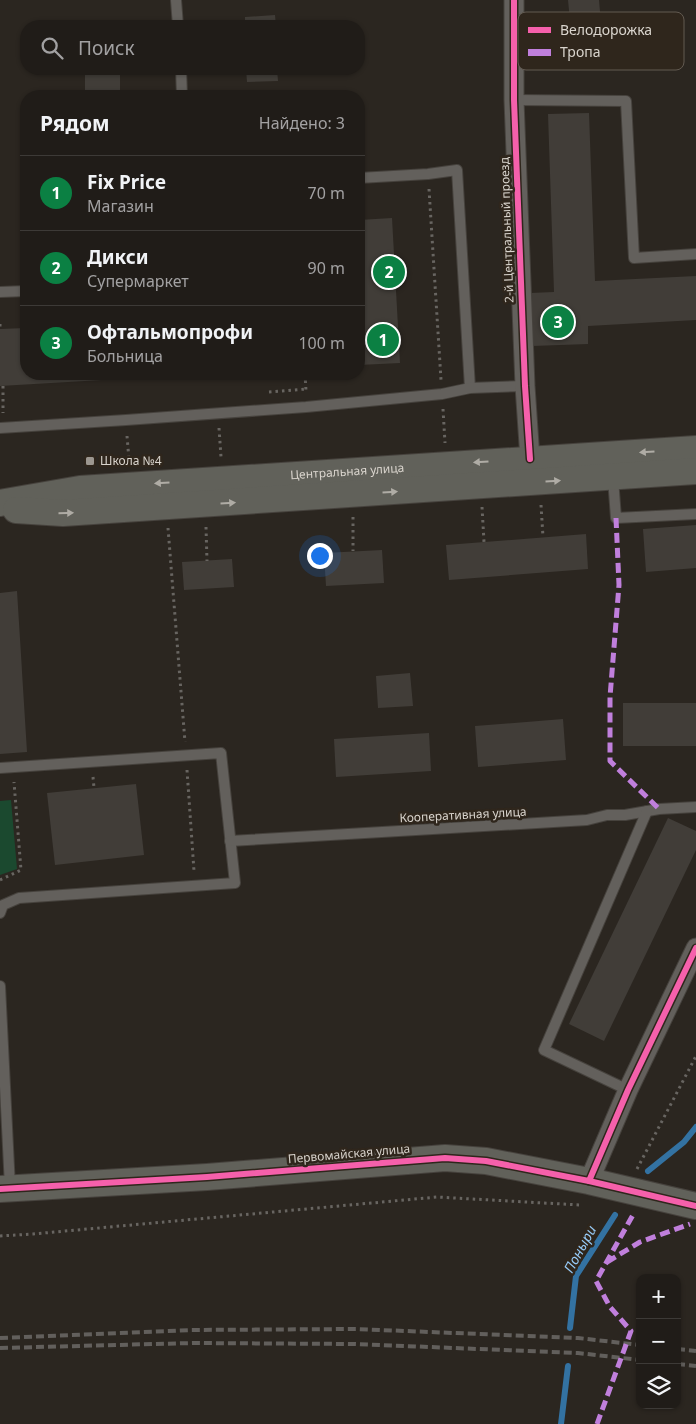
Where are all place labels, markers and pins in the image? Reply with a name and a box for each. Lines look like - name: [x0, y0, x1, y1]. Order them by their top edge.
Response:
- pin: 2: [373, 253, 405, 291]
- pin: 3: [542, 303, 574, 341]
- pin: 1: [367, 321, 399, 359]
- place label: Школа №4: [100, 452, 162, 469]
- marker: Школа №4: [84, 455, 96, 467]

